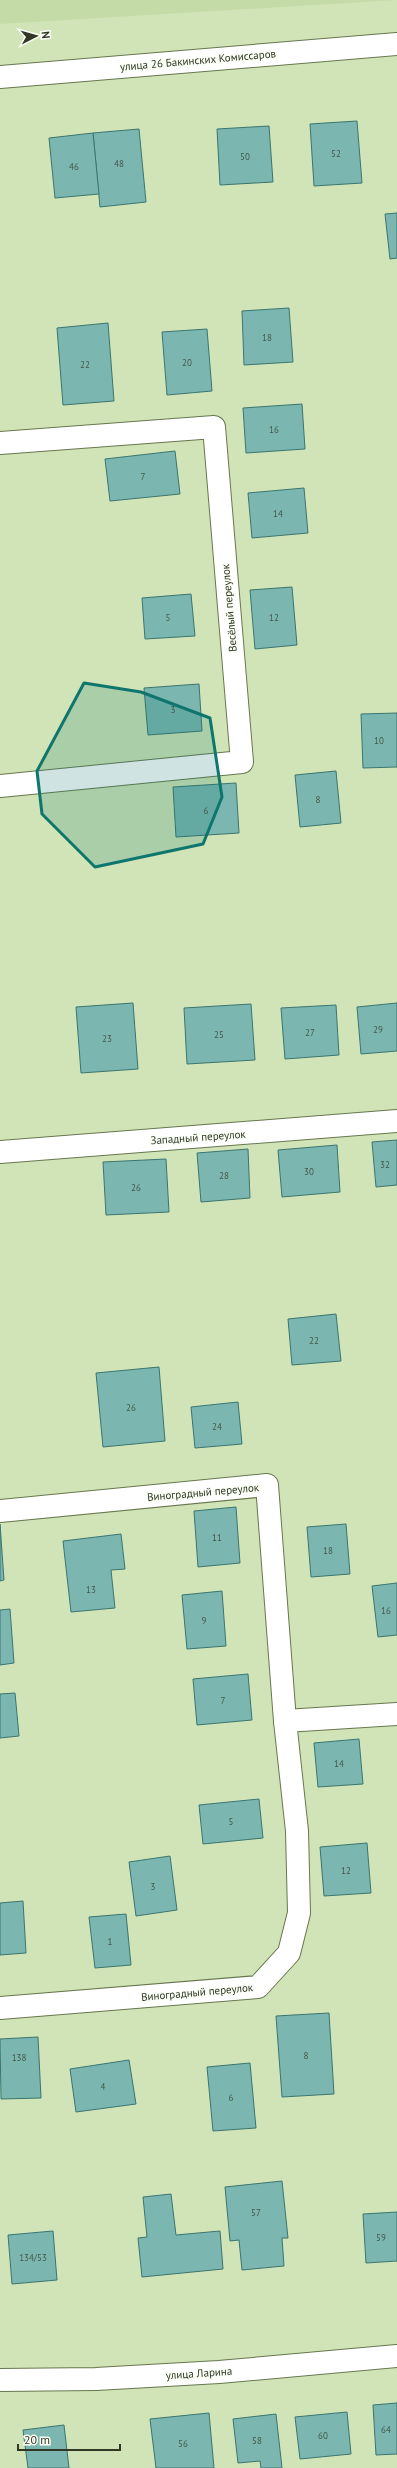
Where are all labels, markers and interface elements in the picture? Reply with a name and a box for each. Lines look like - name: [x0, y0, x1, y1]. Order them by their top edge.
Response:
- north arrow: [16, 16, 56, 56]
- text: N: [39, 31, 53, 39]
- street label: улица 26 Бакинских Комиссаров: [119, 46, 277, 74]
- house number: 52: [331, 148, 341, 159]
- house number: 50: [240, 151, 250, 162]
- house number: 48: [114, 158, 124, 169]
- house number: 46: [69, 161, 79, 172]
- house number: 18: [262, 332, 272, 343]
- house number: 20: [182, 357, 192, 368]
- house number: 22: [80, 359, 90, 370]
- house number: 16: [269, 424, 279, 435]
- house number: 7: [141, 471, 146, 482]
- house number: 14: [273, 508, 283, 519]
- street label: Весёлый переулок: [218, 563, 240, 653]
- house number: 5: [166, 612, 171, 623]
- house number: 12: [269, 612, 279, 623]
- house number: 3: [171, 704, 176, 715]
- house number: 10: [374, 735, 384, 746]
- house number: 8: [316, 794, 321, 805]
- house number: 6: [204, 805, 209, 816]
- house number: 29: [373, 1024, 383, 1035]
- house number: 27: [305, 1027, 315, 1038]
- house number: 25: [214, 1029, 224, 1040]
- house number: 23: [102, 1033, 112, 1044]
- street label: Западный переулок: [150, 1127, 247, 1147]
- house number: 32: [380, 1159, 390, 1170]
- house number: 30: [304, 1166, 314, 1177]
- house number: 28: [219, 1170, 229, 1181]
- house number: 26: [131, 1182, 141, 1193]
- house number: 22: [309, 1335, 319, 1346]
- house number: 26: [126, 1402, 136, 1413]
- house number: 24: [212, 1421, 222, 1432]
- street label: Виноградный переулок: [146, 1480, 260, 1504]
- house number: 11: [212, 1532, 222, 1543]
- house number: 18: [323, 1545, 333, 1556]
- house number: 13: [86, 1584, 96, 1595]
- house number: 16: [381, 1605, 391, 1616]
- house number: 9: [202, 1615, 207, 1626]
- house number: 7: [221, 1695, 226, 1706]
- house number: 14: [334, 1758, 344, 1769]
- house number: 5: [229, 1816, 234, 1827]
- house number: 12: [341, 1865, 351, 1876]
- house number: 3: [151, 1881, 156, 1892]
- house number: 1: [108, 1936, 113, 1947]
- street label: Виноградный переулок: [140, 1980, 254, 2004]
- house number: 8: [304, 2050, 309, 2061]
- house number: 138: [12, 2052, 26, 2063]
- house number: 4: [101, 2081, 106, 2092]
- house number: 6: [229, 2092, 234, 2103]
- house number: 57: [251, 2207, 261, 2218]
- house number: 59: [376, 2232, 386, 2243]
- house number: 134/53: [19, 2252, 47, 2263]
- street label: улица Ларина: [165, 2364, 233, 2382]
- house number: 64: [381, 2424, 391, 2435]
- scale bar: [18, 2426, 120, 2452]
- house number: 60: [318, 2430, 328, 2441]
- text: 20 m: [24, 2432, 50, 2447]
- house number: 58: [252, 2435, 262, 2446]
- house number: 56: [178, 2438, 188, 2449]

